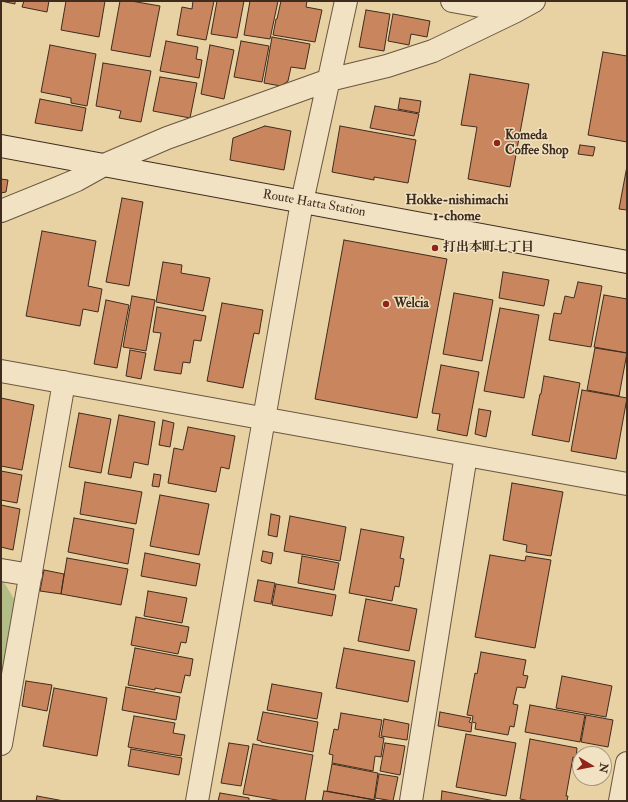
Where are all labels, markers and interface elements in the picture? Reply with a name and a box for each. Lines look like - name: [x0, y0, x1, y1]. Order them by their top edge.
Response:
- place label: Komeda Coffee Shop: [505, 128, 569, 159]
- marker: Komeda Coffee Shop: [492, 138, 502, 148]
- street label: Route Hatta Station: [261, 187, 367, 221]
- district label: Hokke-nishimachi 1-chome: [406, 193, 508, 226]
- place label: 打出本町七丁目: [443, 240, 534, 256]
- marker: 打出本町七丁目: [430, 243, 440, 253]
- place label: Welcia: [394, 296, 429, 312]
- marker: Welcia: [381, 299, 391, 309]
- north arrow: [572, 746, 612, 786]
- text: N: [596, 762, 611, 774]

